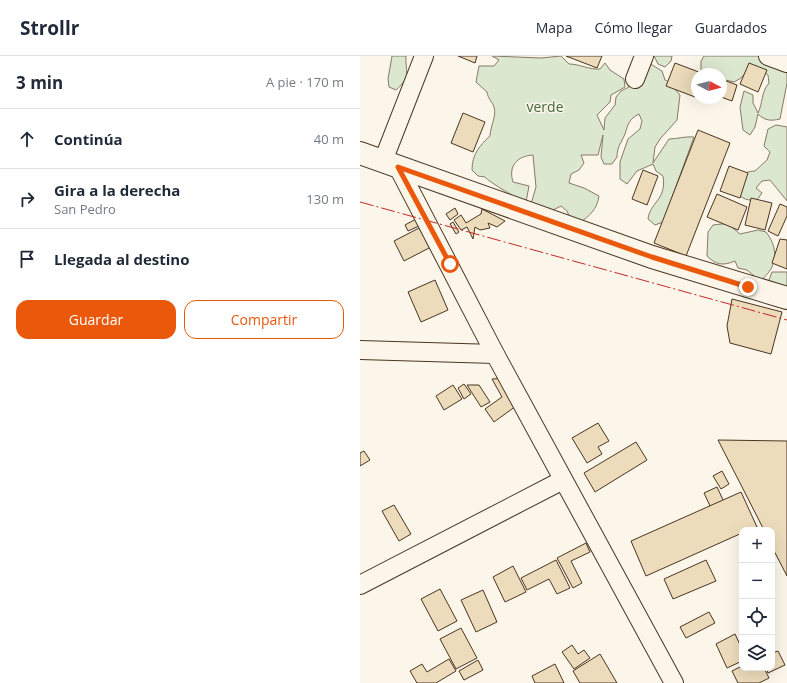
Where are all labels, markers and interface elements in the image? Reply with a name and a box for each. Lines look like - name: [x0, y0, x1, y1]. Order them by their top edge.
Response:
- text: Strollr: [20, 15, 79, 41]
- text: Mapa: [536, 18, 572, 37]
- text: Cómo llegar: [594, 18, 673, 37]
- text: Guardados: [695, 18, 767, 37]
- north arrow: [691, 68, 727, 104]
- text: 3 min: [16, 71, 63, 94]
- text: A pie · 170 m: [266, 73, 344, 91]
- park label: verde: [526, 97, 564, 116]
- icon: ahead: [16, 128, 38, 150]
- text: Continúa: [54, 129, 123, 149]
- text: 40 m: [314, 130, 344, 148]
- text: Gira a la derecha: [54, 180, 180, 200]
- icon: right: [16, 188, 38, 210]
- text: 130 m: [306, 190, 344, 208]
- text: San Pedro: [54, 200, 116, 218]
- icon: arrive: [16, 248, 38, 270]
- text: Llegada al destino: [54, 249, 189, 269]
- route start: [441, 255, 459, 273]
- route end: [739, 278, 757, 296]
- button: Guardar: [16, 300, 176, 339]
- button: Compartir: [184, 300, 344, 339]
- map controls: [739, 527, 775, 671]
- button: +: [739, 527, 775, 563]
- button: −: [739, 563, 775, 599]
- button: locate: [739, 599, 775, 635]
- button: layers: [739, 635, 775, 671]

